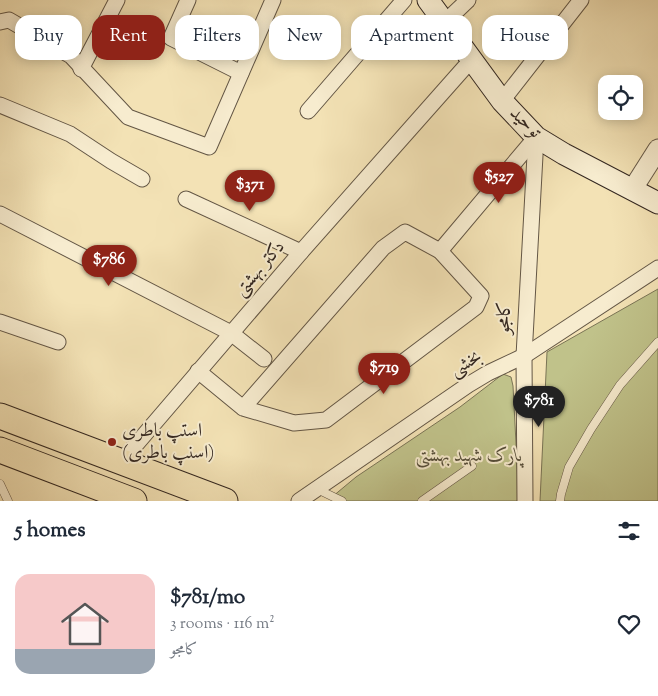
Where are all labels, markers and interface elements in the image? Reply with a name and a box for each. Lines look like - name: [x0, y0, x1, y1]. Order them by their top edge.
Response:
- chip: Buy: [15, 15, 82, 60]
- chip: Rent: [92, 15, 165, 60]
- chip: Filters: [175, 15, 259, 60]
- chip: New: [269, 15, 341, 60]
- chip: Apartment: [351, 15, 472, 60]
- chip: House: [482, 15, 568, 60]
- map controls: [598, 75, 643, 120]
- button: locate: [598, 75, 643, 120]
- street label: توحید: [503, 101, 548, 146]
- pin: $527: [469, 162, 529, 204]
- text: $527: [484, 166, 514, 189]
- pin: $371: [220, 170, 280, 212]
- text: $371: [236, 174, 264, 197]
- street label: دکتر بهشتی: [228, 235, 292, 303]
- pin: $786: [79, 244, 139, 287]
- text: $786: [93, 249, 125, 272]
- street label: کامجو: [491, 301, 519, 337]
- street label: بخشی: [445, 344, 487, 384]
- pin: $719: [354, 352, 414, 395]
- text: $719: [369, 357, 399, 380]
- pin: $781: [509, 386, 569, 428]
- text: $781: [524, 390, 554, 413]
- place label: استپ باطری (اسنپ باطری): [122, 418, 215, 467]
- marker: استپ باطری (اسنپ باطری): [106, 436, 118, 448]
- park label: پارک شهید بهشتی: [415, 443, 524, 470]
- text: 5 homes: [15, 516, 85, 546]
- icon: filters: [615, 517, 643, 545]
- text: $781/mo: [170, 583, 245, 613]
- icon: home: [55, 594, 115, 654]
- icon: heart: [615, 610, 643, 638]
- text: 3 rooms · 116 m²: [170, 613, 275, 636]
- text: کامجو: [170, 639, 198, 662]

